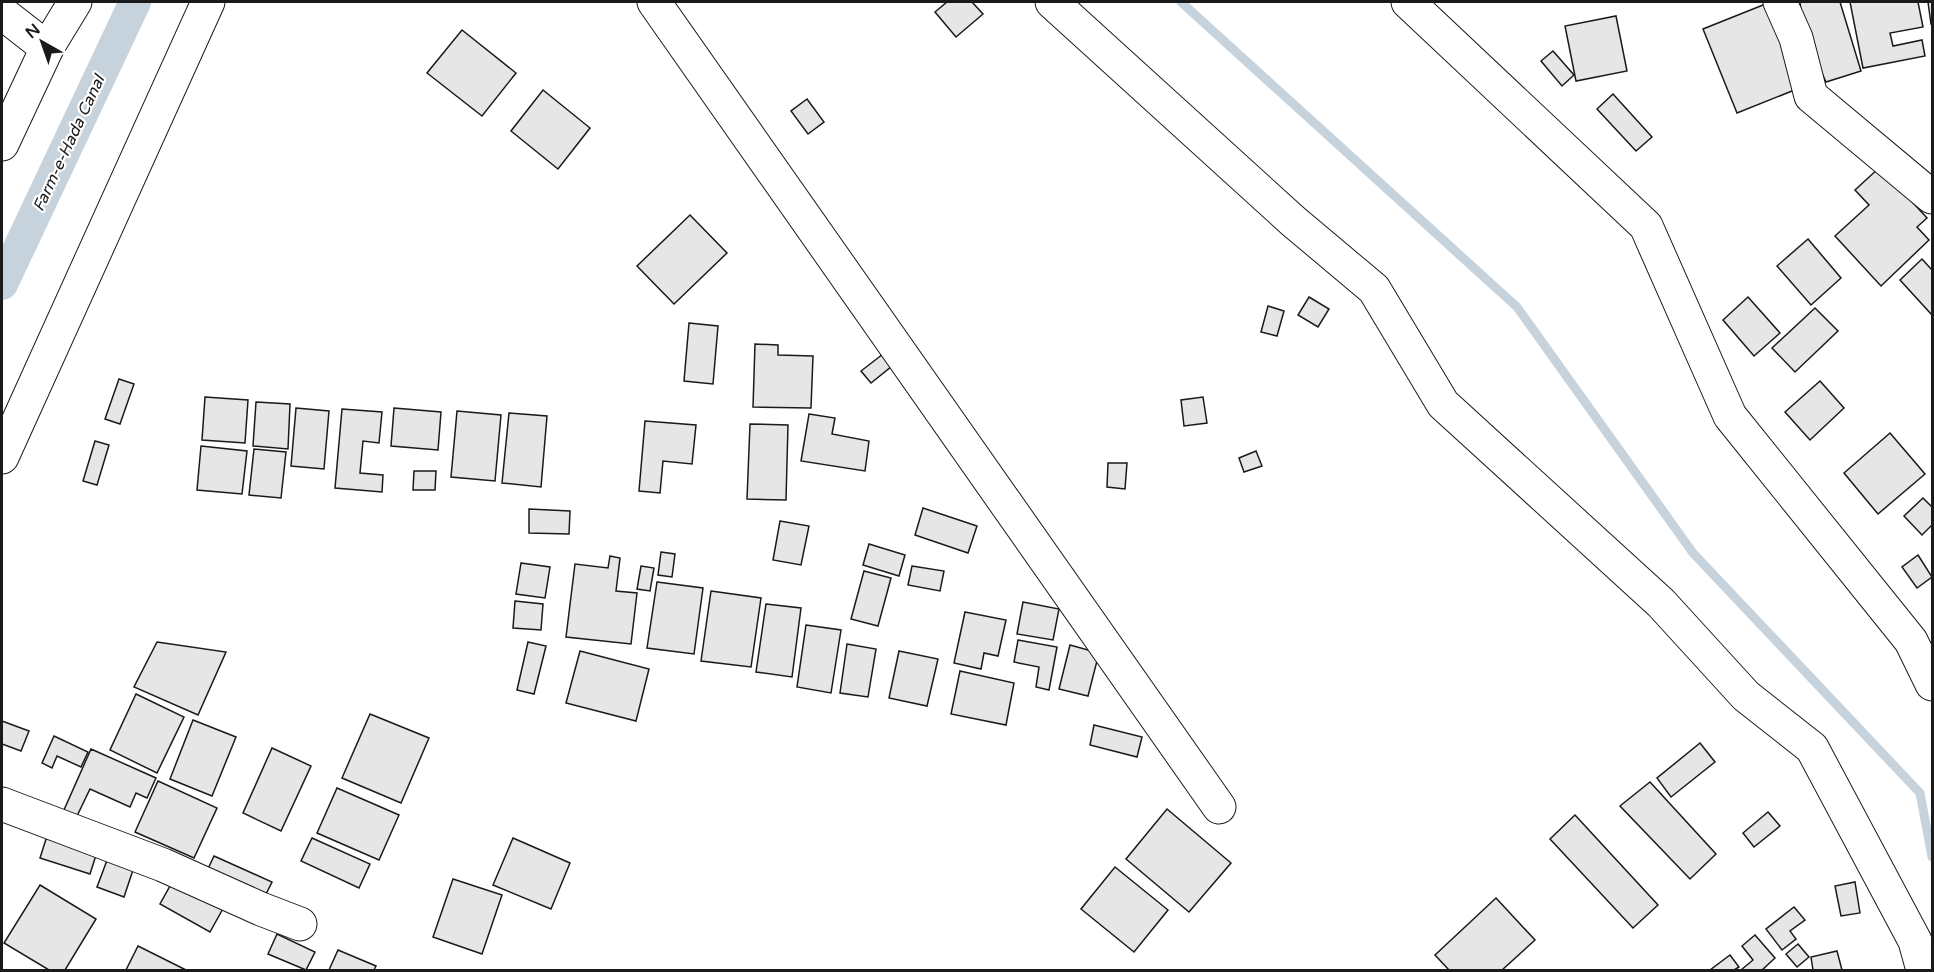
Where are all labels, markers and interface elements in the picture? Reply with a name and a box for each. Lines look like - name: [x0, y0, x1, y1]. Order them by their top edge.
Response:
- north arrow: [12, 12, 72, 72]
- text: N: [22, 19, 44, 43]
- water label: Farm-e-Hada Canal: [29, 70, 110, 215]

